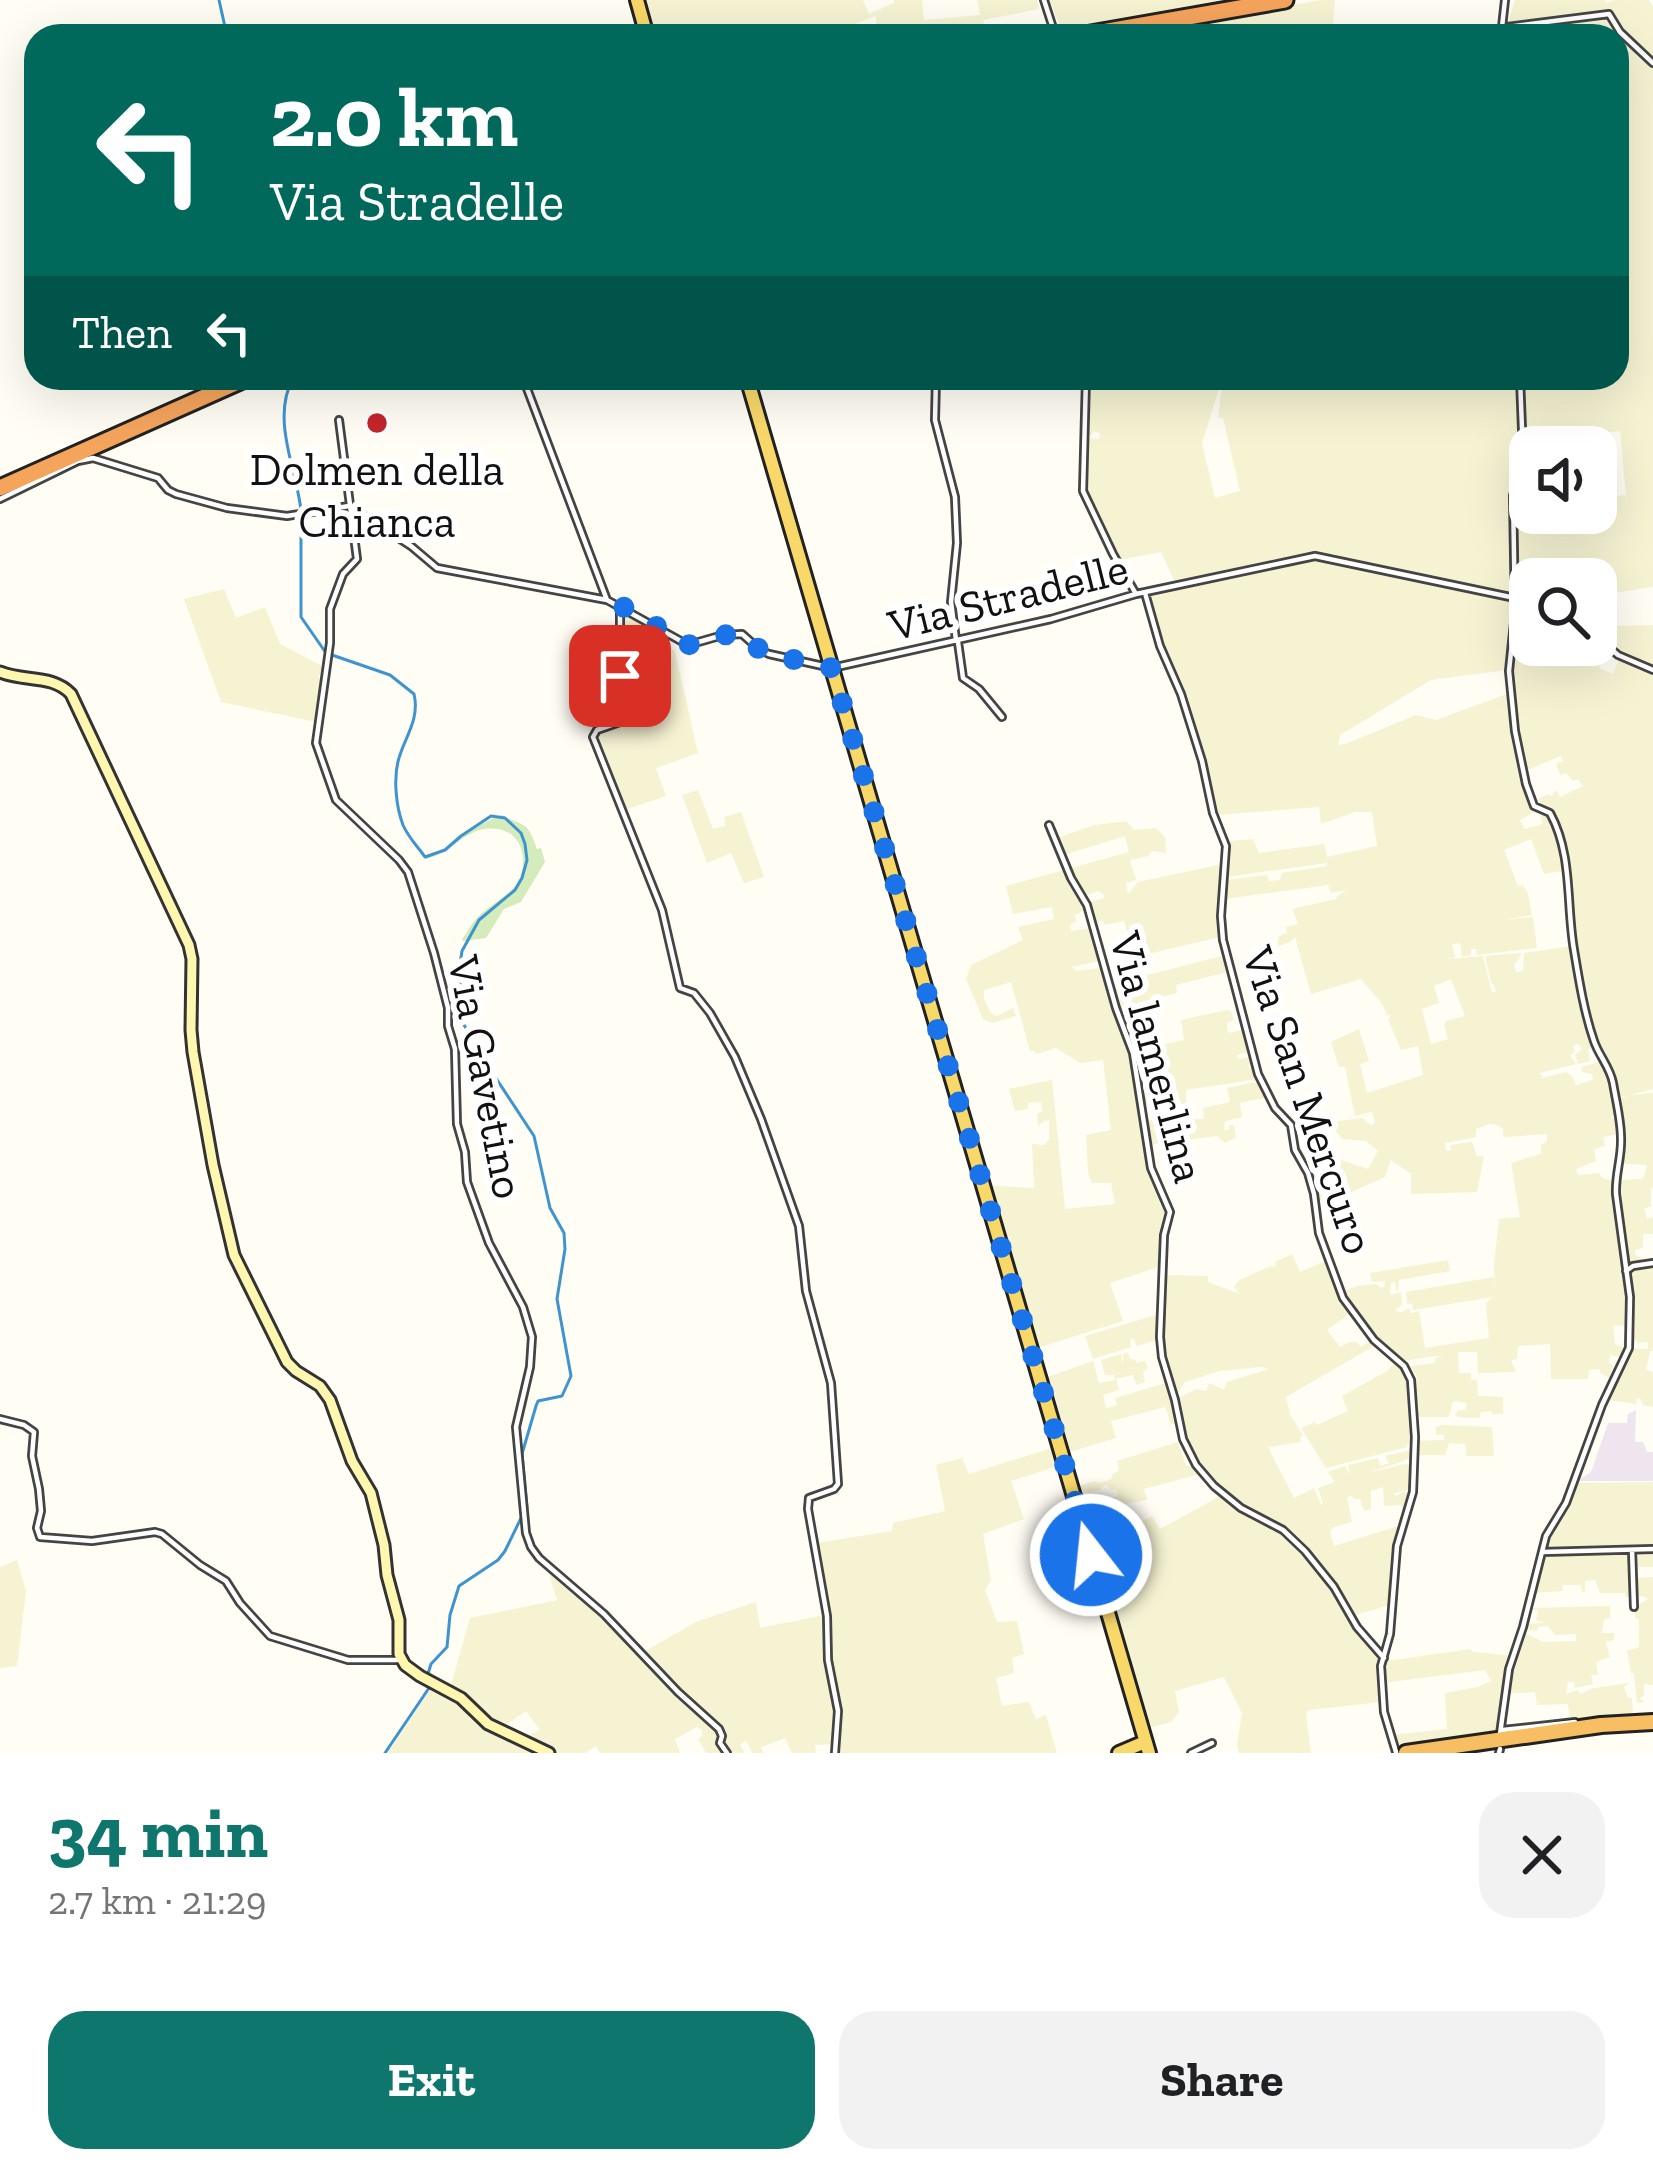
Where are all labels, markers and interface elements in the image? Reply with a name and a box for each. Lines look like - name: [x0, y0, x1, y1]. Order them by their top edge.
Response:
- text: 2.0 km: [270, 67, 518, 168]
- icon: left: [72, 72, 228, 228]
- text: Via Stradelle: [270, 169, 564, 234]
- icon: left: [196, 300, 262, 366]
- text: Then: [72, 306, 172, 360]
- marker: Dolmen della Chianca: [364, 410, 390, 436]
- map controls: [1509, 426, 1617, 666]
- button: sound: [1509, 426, 1617, 534]
- place label: Dolmen della Chianca: [250, 443, 504, 549]
- street label: Via Stradelle: [882, 541, 1134, 653]
- button: search: [1509, 558, 1617, 666]
- pin: [569, 625, 671, 727]
- icon: arrive: [587, 643, 653, 709]
- street label: Via lamerlina: [1097, 925, 1216, 1188]
- street label: Via San Mercuro: [1230, 939, 1386, 1261]
- street label: Via Gavetino: [436, 950, 536, 1203]
- position arrow: [1028, 1492, 1154, 1618]
- text: 34 min: [48, 1789, 268, 1875]
- button: close: [1479, 1792, 1605, 1918]
- text: 2.7 km · 21:29: [48, 1877, 266, 1924]
- button: Exit: [48, 2011, 815, 2149]
- button: Share: [839, 2011, 1605, 2149]

